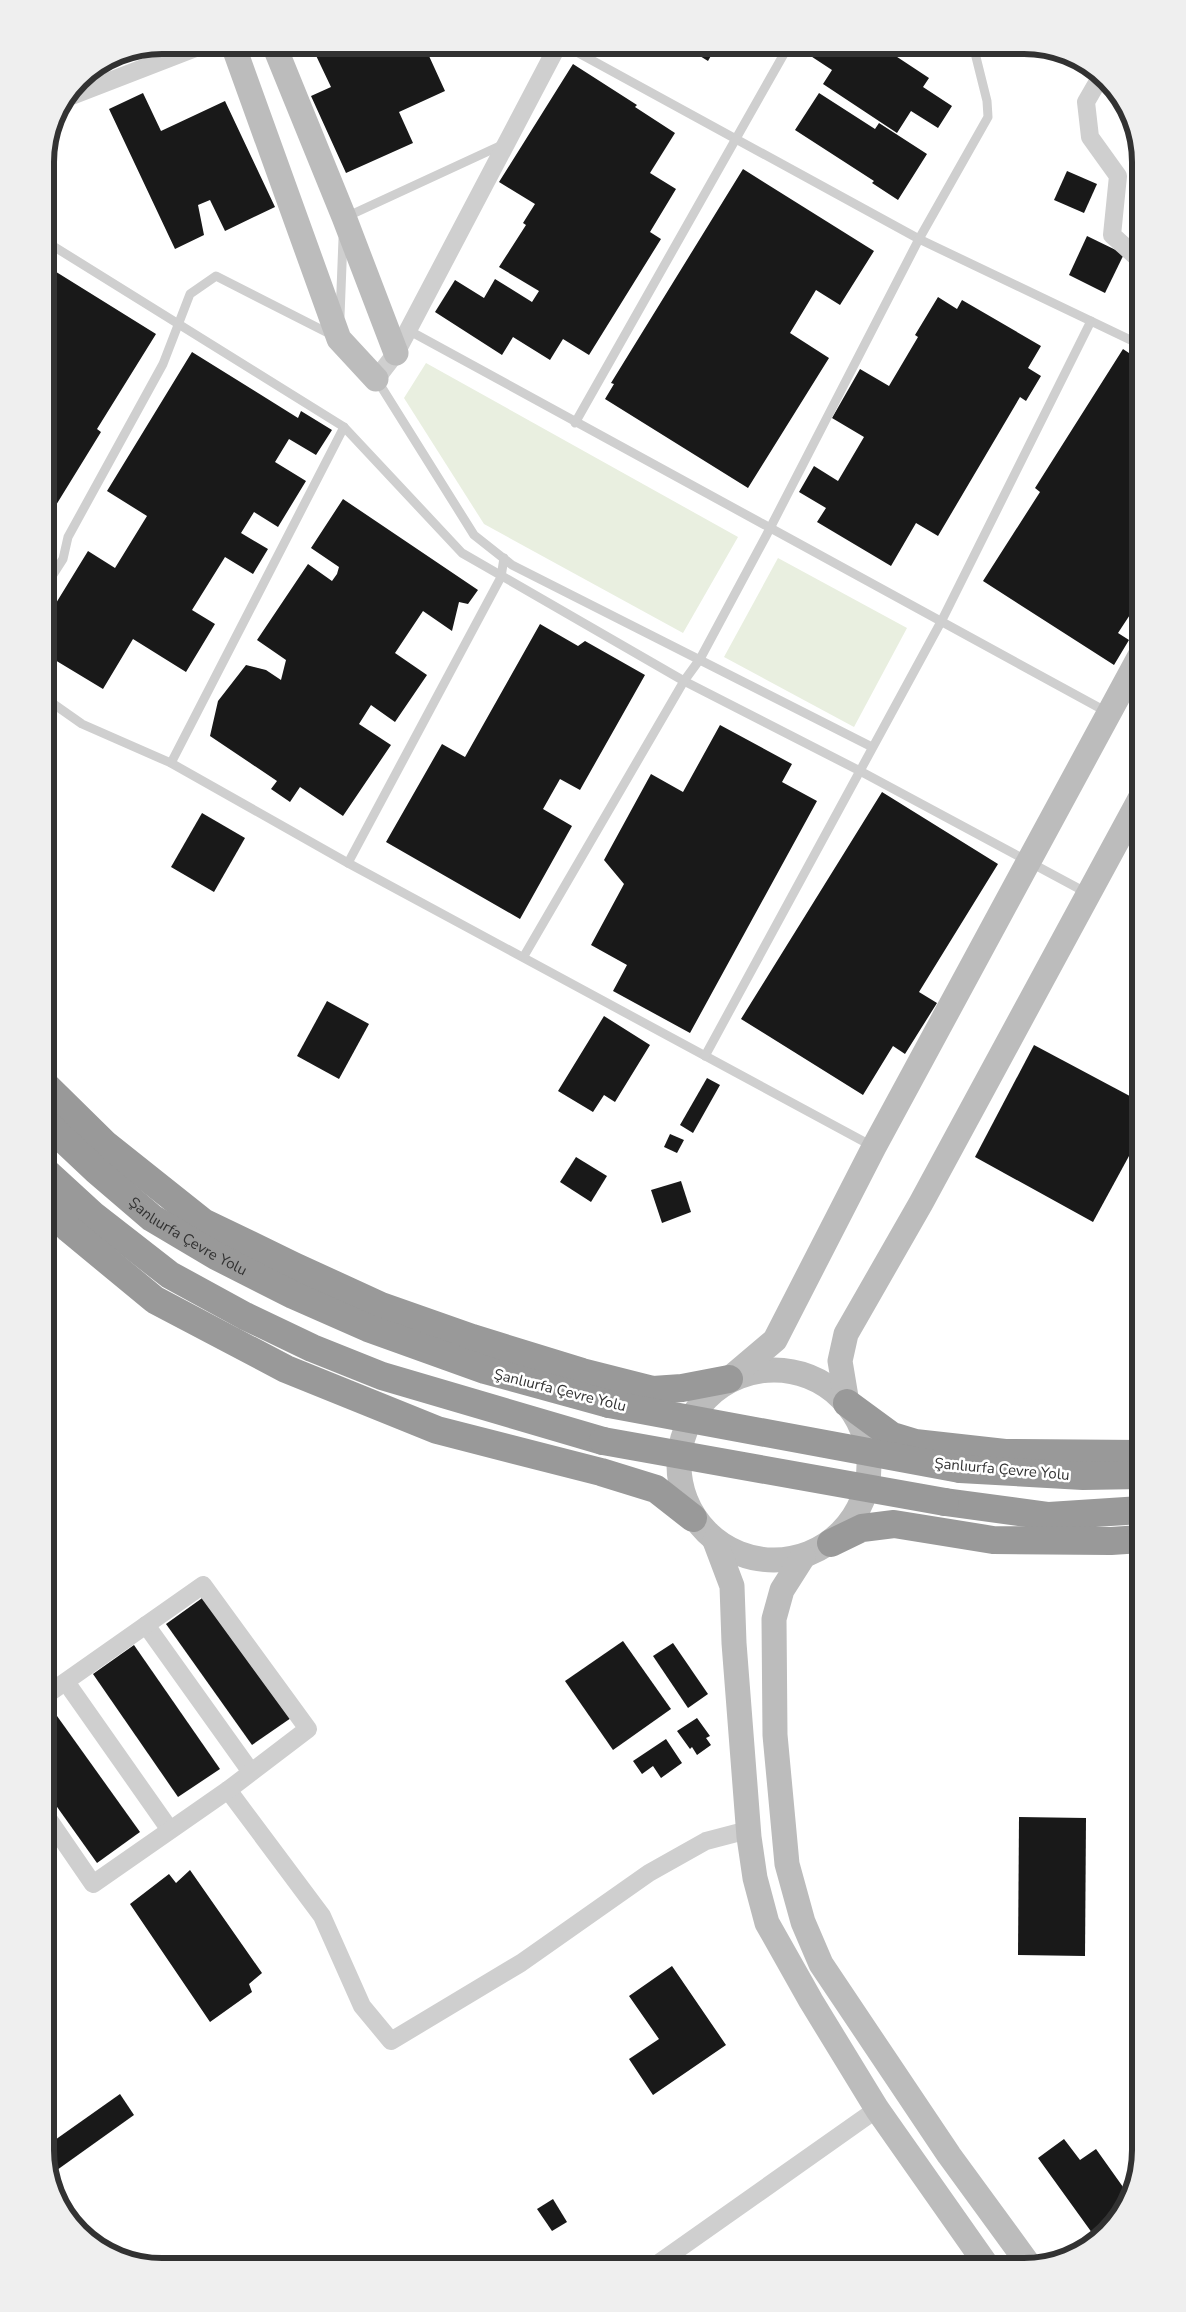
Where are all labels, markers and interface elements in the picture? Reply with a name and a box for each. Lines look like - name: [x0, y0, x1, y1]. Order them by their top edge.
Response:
- street label: Şanlıurfa Çevre Yolu: [124, 1192, 251, 1280]
- street label: Şanlıurfa Çevre Yolu: [492, 1364, 628, 1416]
- street label: Şanlıurfa Çevre Yolu: [934, 1453, 1070, 1485]

